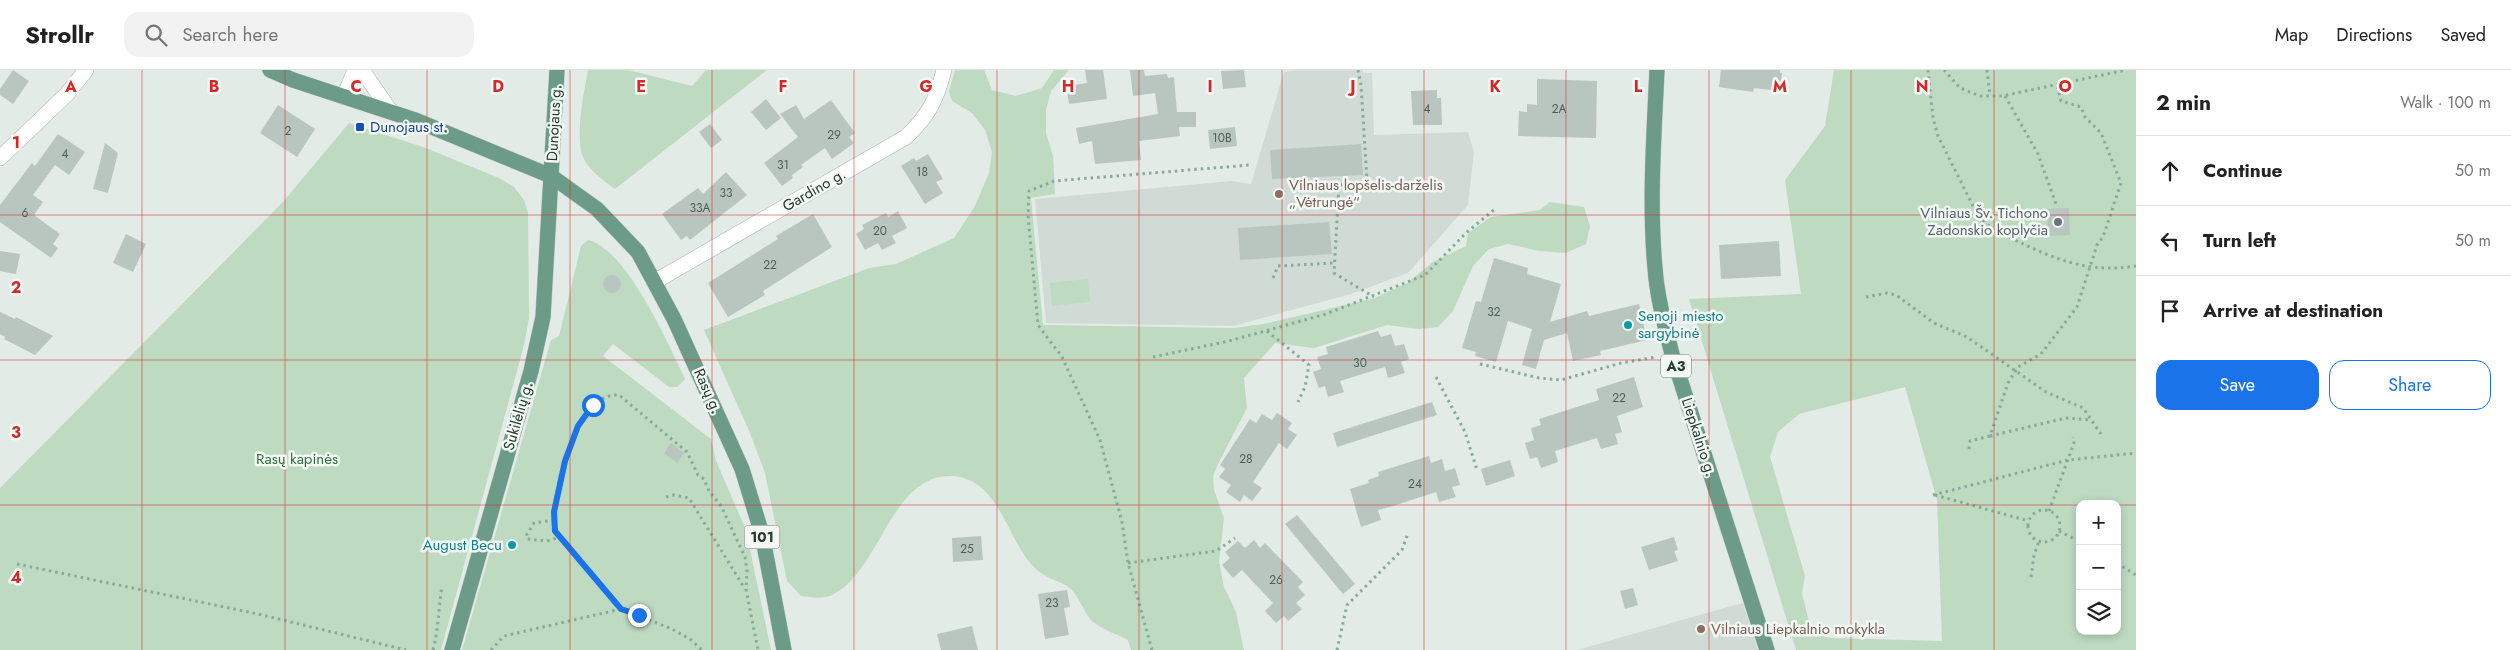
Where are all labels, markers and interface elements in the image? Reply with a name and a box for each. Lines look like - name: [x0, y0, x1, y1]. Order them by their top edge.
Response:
- search box: [124, 12, 474, 57]
- text: Strollr: [25, 17, 94, 52]
- icon: search: [142, 21, 170, 49]
- text: Search here: [182, 21, 278, 48]
- text: Map: [2275, 22, 2308, 48]
- text: Directions: [2336, 22, 2412, 48]
- text: Saved: [2440, 22, 2486, 48]
- text: A: [64, 75, 77, 98]
- text: B: [209, 75, 219, 98]
- text: C: [350, 75, 362, 98]
- text: D: [492, 75, 504, 98]
- text: E: [636, 75, 646, 98]
- text: F: [779, 75, 787, 98]
- text: G: [919, 75, 933, 98]
- text: H: [1062, 75, 1074, 98]
- text: I: [1207, 75, 1213, 98]
- text: J: [1347, 75, 1356, 98]
- text: K: [1489, 75, 1501, 98]
- text: L: [1634, 75, 1643, 98]
- text: M: [1773, 75, 1787, 98]
- text: N: [1916, 75, 1928, 98]
- text: O: [2058, 75, 2072, 98]
- street label: Dunojaus g.: [541, 84, 567, 162]
- text: 2 min: [2156, 88, 2211, 118]
- text: Walk · 100 m: [2400, 91, 2491, 114]
- house number: 4: [1424, 100, 1431, 118]
- house number: 2A: [1552, 100, 1566, 118]
- place label: Dunojaus st.: [370, 116, 448, 138]
- marker: Dunojaus st.: [354, 121, 366, 133]
- house number: 2: [285, 122, 292, 140]
- house number: 29: [827, 126, 841, 144]
- house number: 10B: [1212, 129, 1232, 147]
- text: 1: [12, 131, 20, 154]
- house number: 4: [62, 145, 69, 163]
- house number: 31: [777, 156, 789, 174]
- icon: ahead: [2156, 157, 2184, 185]
- text: Continue: [2203, 157, 2282, 184]
- text: 50 m: [2455, 159, 2491, 182]
- street label: Gardino g.: [778, 163, 850, 217]
- house number: 18: [916, 163, 928, 181]
- place label: Vilniaus lopšelis-darželis „Vėtrungė“: [1289, 174, 1443, 213]
- house number: 33: [719, 184, 733, 202]
- marker: Vilniaus lopšelis-darželis „Vėtrungė“: [1273, 188, 1285, 200]
- house number: 33A: [690, 199, 710, 217]
- place label: Vilniaus Šv. Tichono Zadonskio koplyčia: [1920, 202, 2048, 241]
- house number: 6: [22, 204, 29, 222]
- marker: Vilniaus Šv. Tichono Zadonskio koplyčia: [2052, 216, 2064, 228]
- house number: 20: [873, 222, 887, 240]
- icon: left: [2156, 227, 2184, 255]
- text: Turn left: [2203, 227, 2276, 254]
- text: 50 m: [2455, 229, 2491, 252]
- house number: 22: [763, 256, 777, 274]
- text: 2: [11, 276, 21, 299]
- icon: arrive: [2156, 297, 2184, 325]
- text: Arrive at destination: [2203, 297, 2383, 324]
- house number: 32: [1487, 303, 1501, 321]
- place label: Senoji miesto sargybinė: [1638, 305, 1723, 344]
- marker: Senoji miesto sargybinė: [1622, 319, 1634, 331]
- house number: 30: [1353, 354, 1367, 372]
- road number: A3: [1661, 354, 1691, 378]
- button: Save: [2156, 360, 2319, 410]
- button: Share: [2329, 360, 2491, 410]
- street label: Rasų g.: [688, 365, 728, 417]
- street label: Sukilėlių g.: [498, 379, 538, 453]
- house number: 22: [1612, 389, 1626, 407]
- route start: [582, 394, 605, 417]
- street label: Liepkalnio g.: [1676, 395, 1722, 479]
- text: 3: [11, 421, 21, 444]
- park label: Rasų kapinės: [256, 448, 338, 470]
- house number: 28: [1239, 450, 1253, 468]
- house number: 24: [1408, 475, 1422, 493]
- map controls: [2076, 500, 2121, 635]
- button: +: [2076, 500, 2121, 545]
- road number: 101: [744, 526, 780, 548]
- place label: August Becu: [423, 534, 502, 556]
- marker: August Becu: [506, 539, 518, 551]
- house number: 25: [960, 540, 974, 558]
- button: −: [2076, 545, 2121, 590]
- text: 4: [10, 566, 22, 589]
- house number: 26: [1269, 571, 1283, 589]
- button: layers: [2076, 590, 2121, 635]
- house number: 23: [1045, 594, 1059, 612]
- route end: [628, 604, 651, 627]
- place label: Vilniaus Liepkalnio mokykla: [1711, 618, 1885, 640]
- marker: Vilniaus Liepkalnio mokykla: [1695, 623, 1707, 635]

